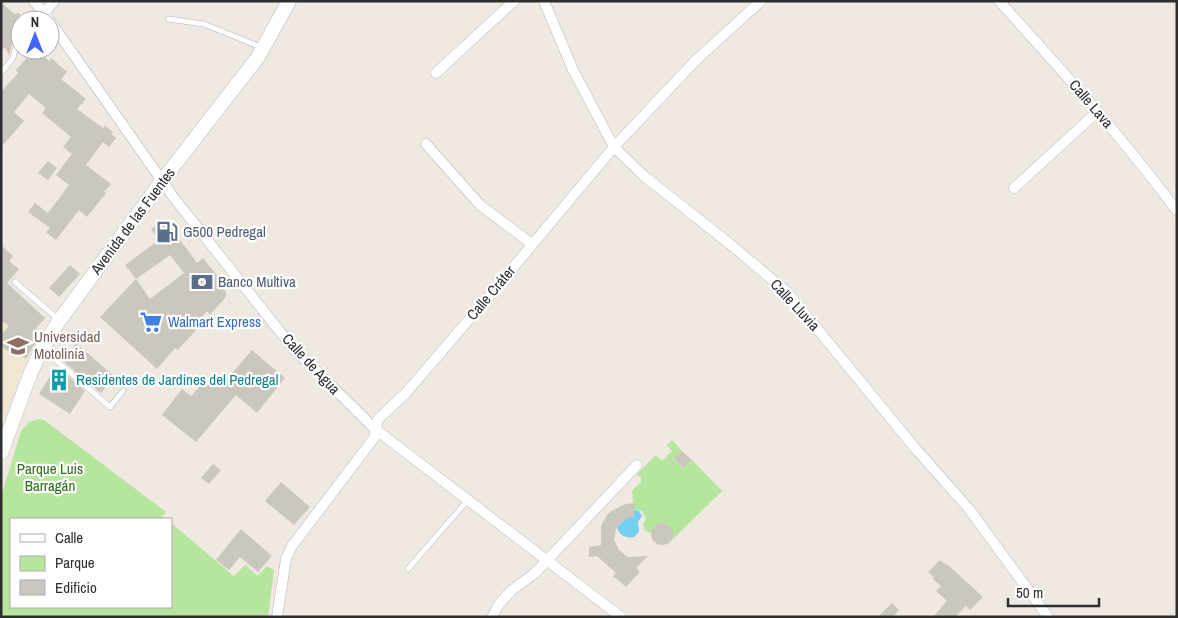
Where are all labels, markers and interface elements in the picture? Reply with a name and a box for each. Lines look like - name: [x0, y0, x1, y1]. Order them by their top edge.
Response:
- north arrow: [10, 10, 60, 60]
- text: N: [31, 13, 39, 31]
- street label: Calle Lava: [1064, 75, 1118, 133]
- street label: Avenida de las Fuentes: [85, 163, 180, 279]
- fuel station icon: G500 Pedregal: [154, 219, 180, 245]
- place label: G500 Pedregal: [183, 221, 266, 242]
- street label: Calle Cráter: [461, 261, 520, 325]
- bank icon: Banco Multiva: [189, 269, 215, 295]
- place label: Banco Multiva: [218, 271, 296, 292]
- street label: Calle Lluvia: [766, 274, 825, 335]
- supermarket icon: Walmart Express: [138, 309, 164, 335]
- place label: Walmart Express: [168, 311, 261, 332]
- place label: Universidad Motolinía: [34, 326, 100, 364]
- street label: Calle de Agua: [278, 328, 345, 399]
- school or university icon: Universidad Motolinía: [5, 333, 31, 359]
- building icon: Residentes de Jardines del Pedregal: [46, 367, 72, 393]
- place label: Residentes de Jardines del Pedregal: [76, 369, 278, 390]
- park label: Parque Luis Barragán: [17, 458, 83, 496]
- legend: [10, 518, 172, 608]
- text: Calle: [55, 527, 83, 548]
- text: Parque: [55, 552, 95, 573]
- scale bar: [1008, 576, 1099, 608]
- text: Edificio: [55, 577, 97, 598]
- text: 50 m: [1016, 582, 1043, 603]

